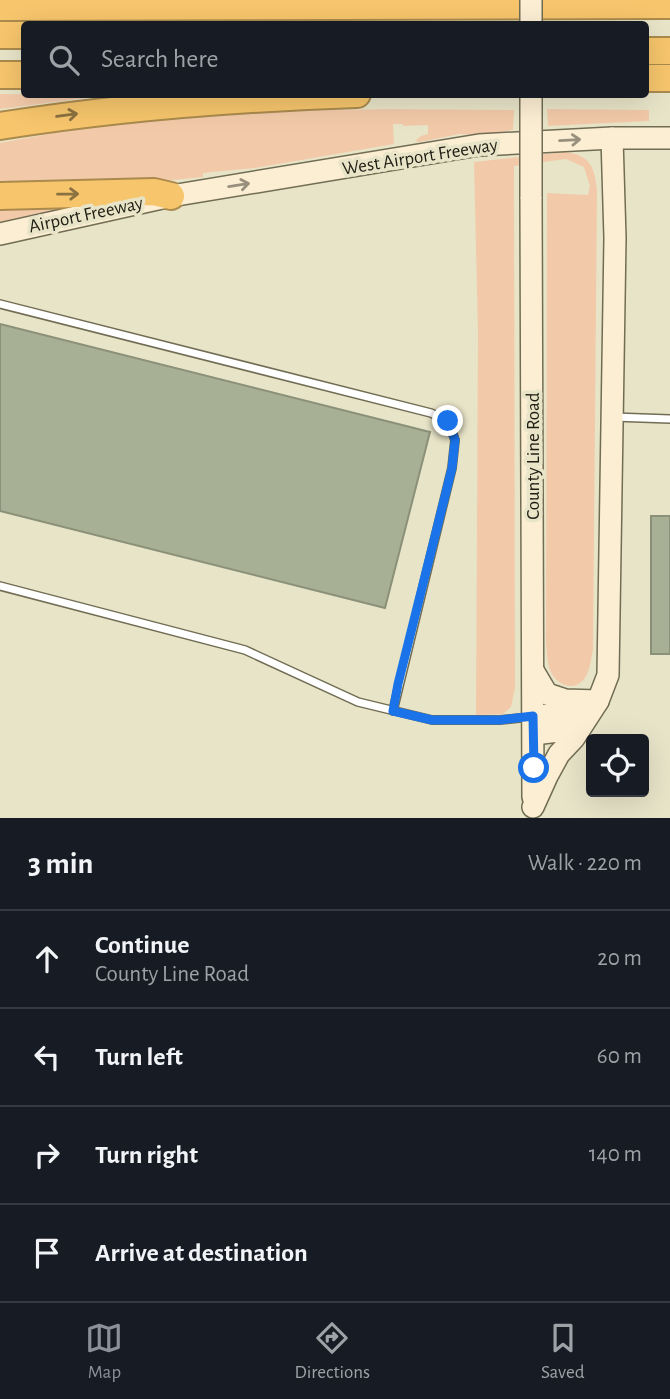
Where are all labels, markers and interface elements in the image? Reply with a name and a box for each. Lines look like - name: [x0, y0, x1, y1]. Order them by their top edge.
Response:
- search box: [21, 21, 649, 98]
- icon: search: [45, 41, 83, 79]
- text: Search here: [101, 46, 219, 72]
- one-way arrow: [55, 109, 78, 122]
- one-way arrow: [558, 133, 581, 146]
- street label: West Airport Freeway: [341, 135, 499, 179]
- one-way arrow: [227, 178, 250, 191]
- one-way arrow: [56, 187, 79, 201]
- street label: Airport Freeway: [27, 194, 145, 236]
- street label: County Line Road: [524, 392, 543, 520]
- route end: [432, 405, 463, 436]
- map controls: [586, 734, 649, 797]
- button: locate: [586, 734, 649, 797]
- route start: [518, 752, 549, 783]
- text: 3 min: [28, 849, 93, 879]
- text: Walk · 220 m: [528, 852, 642, 875]
- text: Continue: [95, 932, 190, 958]
- icon: ahead: [28, 940, 66, 978]
- text: 20 m: [597, 947, 642, 970]
- text: County Line Road: [95, 963, 249, 986]
- icon: left: [28, 1038, 66, 1076]
- text: Turn left: [95, 1044, 183, 1070]
- text: 60 m: [597, 1045, 642, 1068]
- icon: right: [28, 1136, 66, 1174]
- text: Turn right: [95, 1142, 198, 1168]
- text: 140 m: [589, 1143, 642, 1166]
- icon: arrive: [28, 1234, 66, 1272]
- text: Arrive at destination: [95, 1240, 308, 1266]
- tab: Map: [85, 1319, 123, 1384]
- tab: Directions: [294, 1319, 370, 1384]
- tab: Saved: [541, 1319, 585, 1384]

